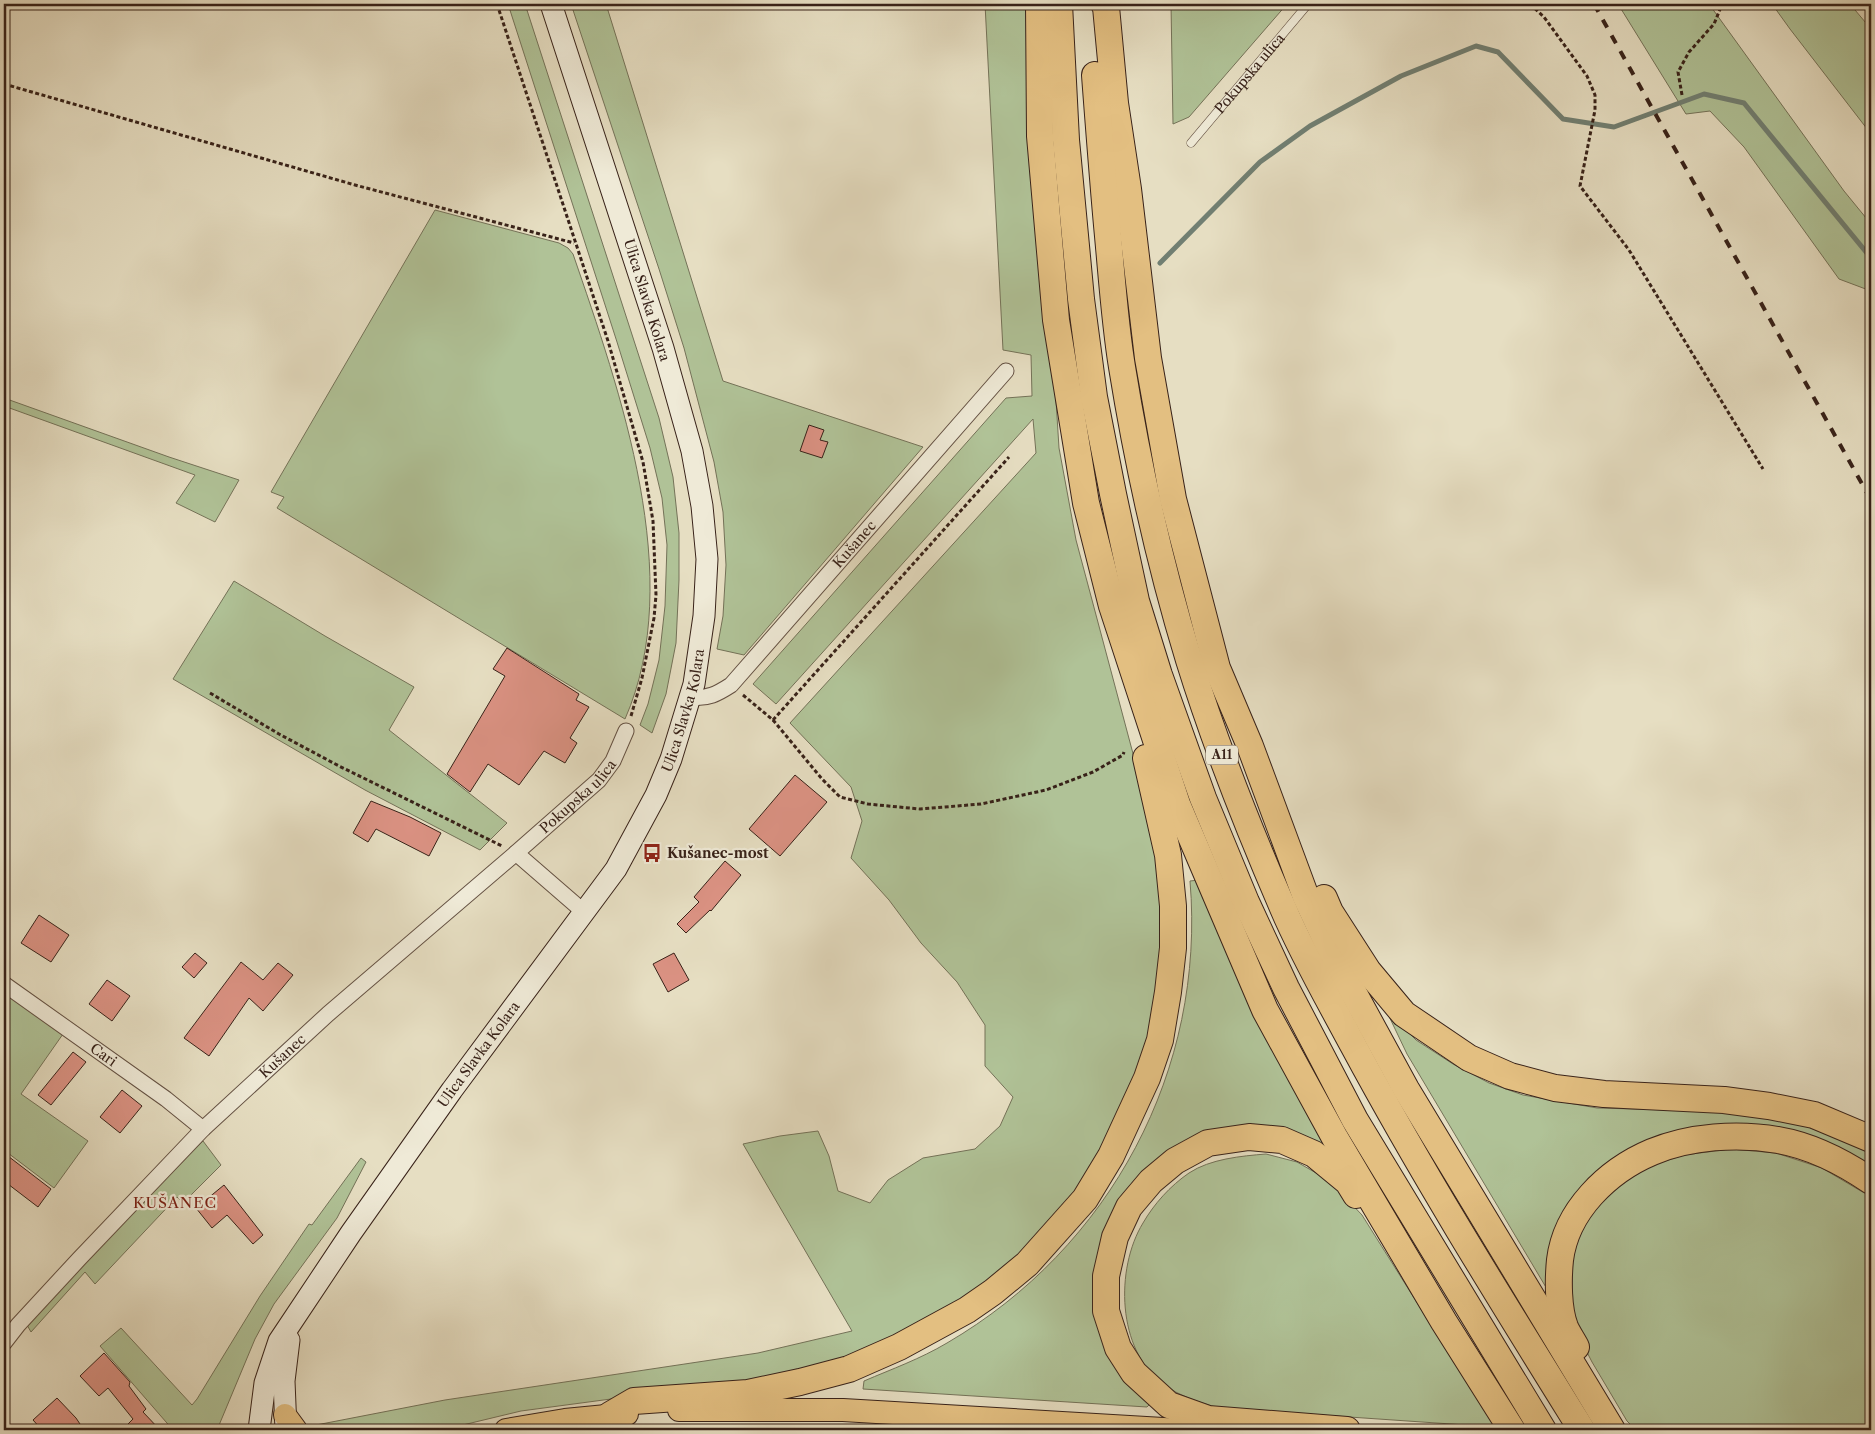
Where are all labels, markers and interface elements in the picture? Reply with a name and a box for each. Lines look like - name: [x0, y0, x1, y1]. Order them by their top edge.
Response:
- street label: Pokupska ulica: [1211, 29, 1289, 117]
- street label: Ulica Slavka Kolara: [620, 237, 674, 364]
- street label: Kušanec: [829, 517, 880, 572]
- street label: Ulica Slavka Kolara: [658, 647, 708, 775]
- road number: A11: [1206, 746, 1238, 764]
- street label: Pokupska ulica: [536, 755, 620, 837]
- bus stop icon: Kušanec-most: [641, 842, 663, 864]
- place label: Kušanec-most: [667, 844, 769, 862]
- street label: Ulica Slavka Kolara: [434, 997, 524, 1111]
- street label: Kušanec: [255, 1030, 309, 1082]
- street label: Cari: [87, 1039, 120, 1070]
- district label: KUŠANEC: [133, 1193, 217, 1212]

